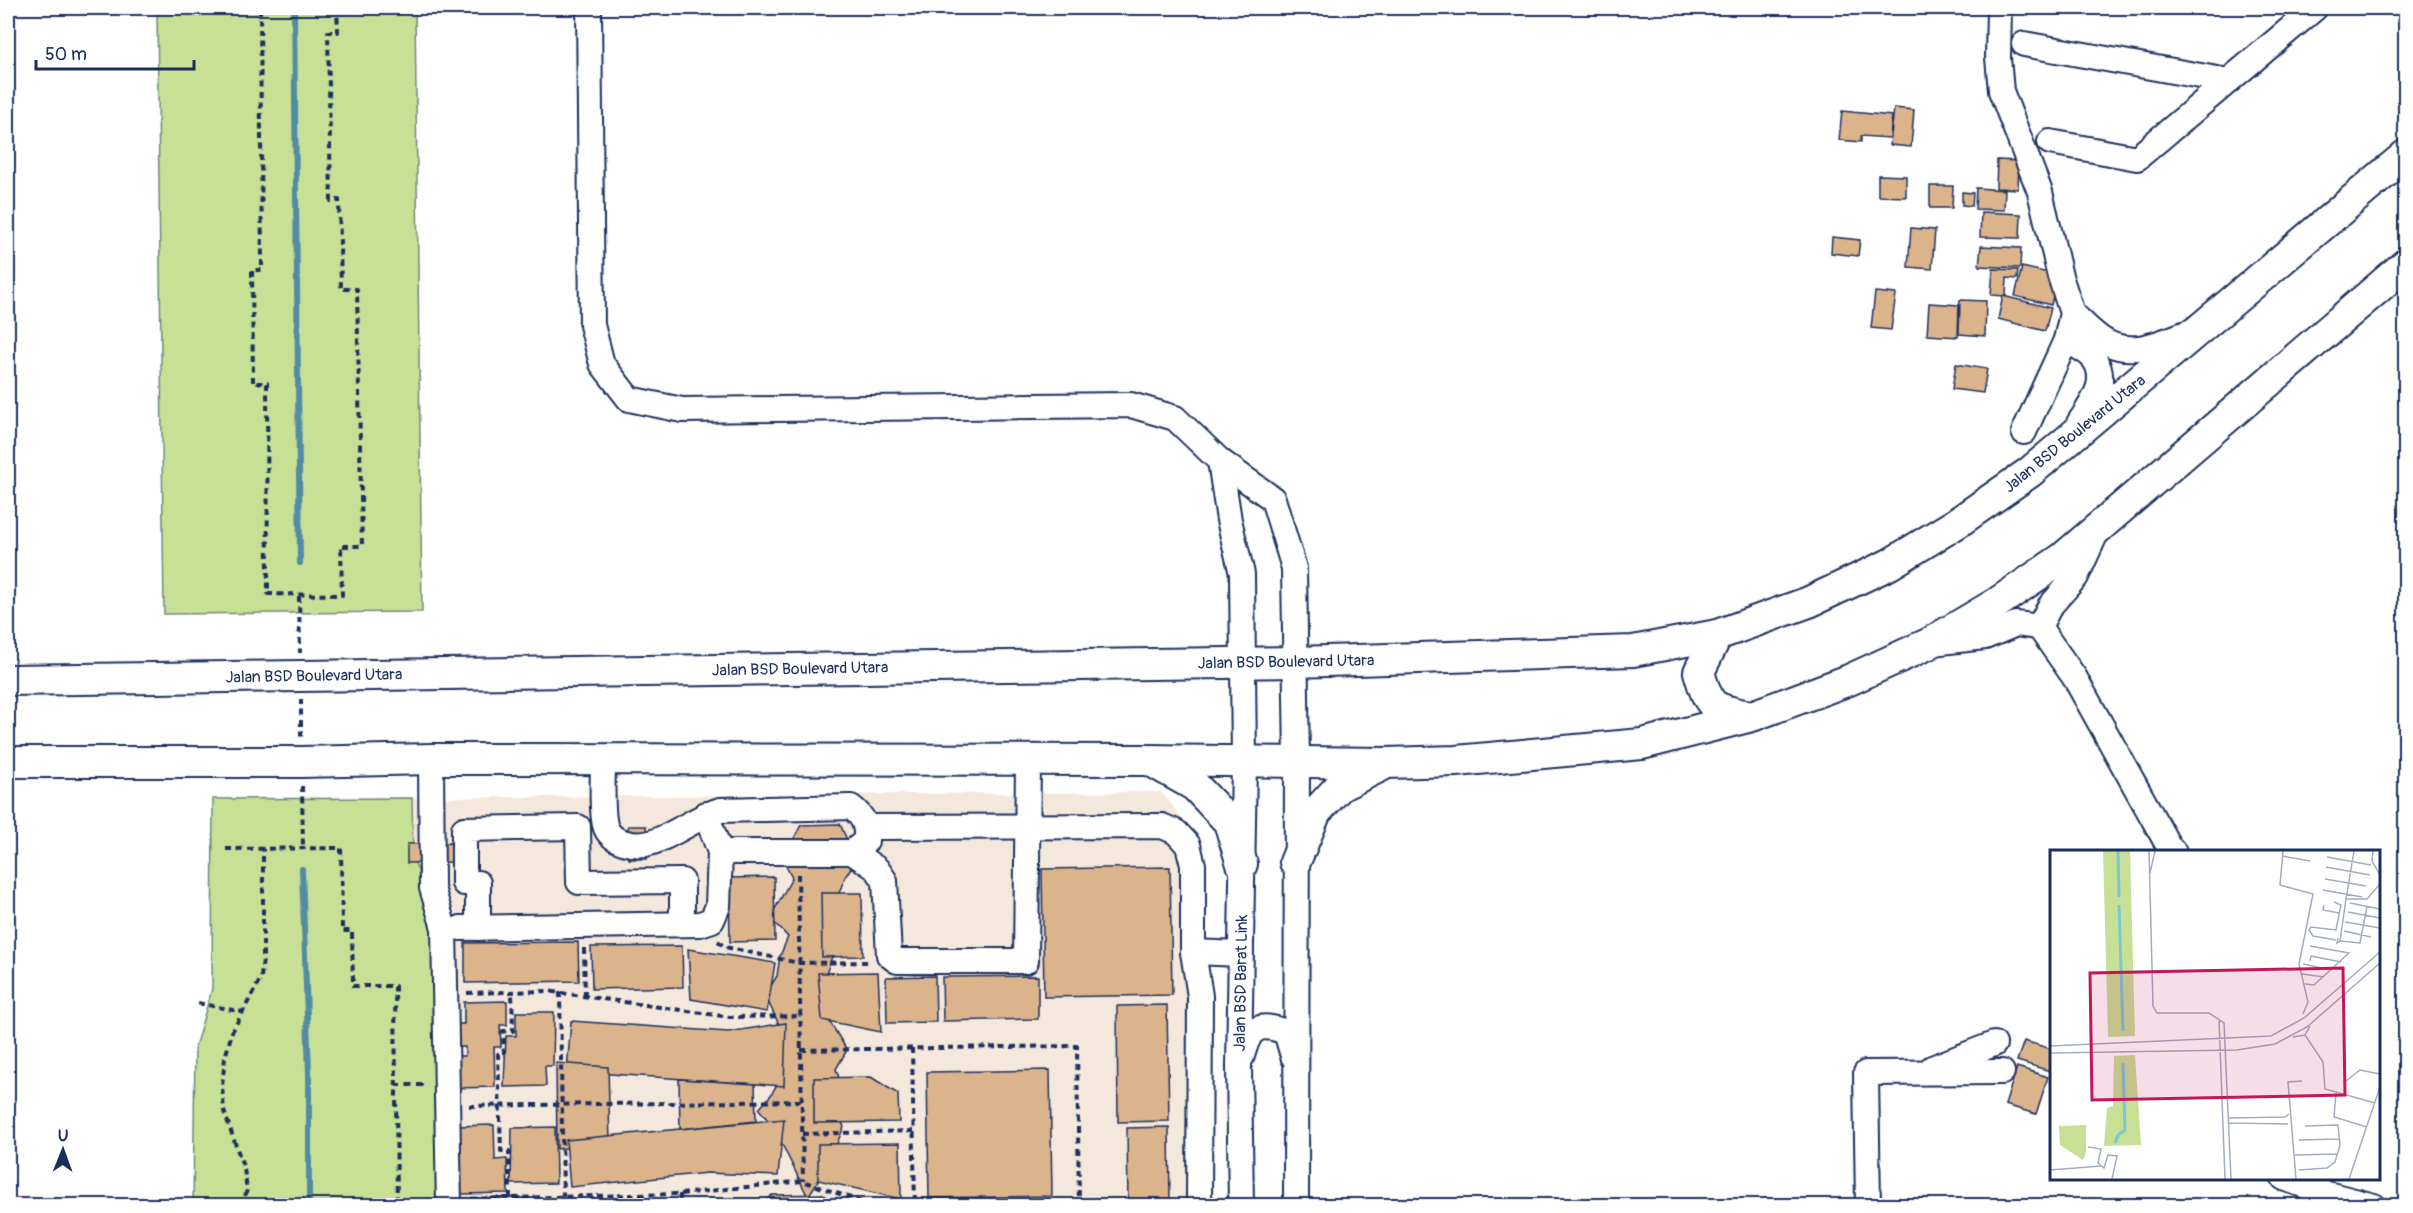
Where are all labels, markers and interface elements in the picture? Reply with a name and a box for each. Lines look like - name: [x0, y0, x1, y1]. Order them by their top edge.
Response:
- scale bar: [36, 33, 194, 71]
- text: 50 m: [45, 43, 87, 66]
- street label: Jalan BSD Boulevard Utara: [2000, 370, 2150, 497]
- street label: Jalan BSD Boulevard Utara: [1198, 650, 1375, 674]
- street label: Jalan BSD Boulevard Utara: [712, 657, 889, 681]
- street label: Jalan BSD Boulevard Utara: [226, 664, 403, 688]
- inset map: [2050, 850, 2380, 1180]
- street label: Jalan BSD Barat Link: [1230, 914, 1252, 1052]
- north arrow: [33, 1120, 93, 1180]
- text: U: [58, 1126, 69, 1146]

